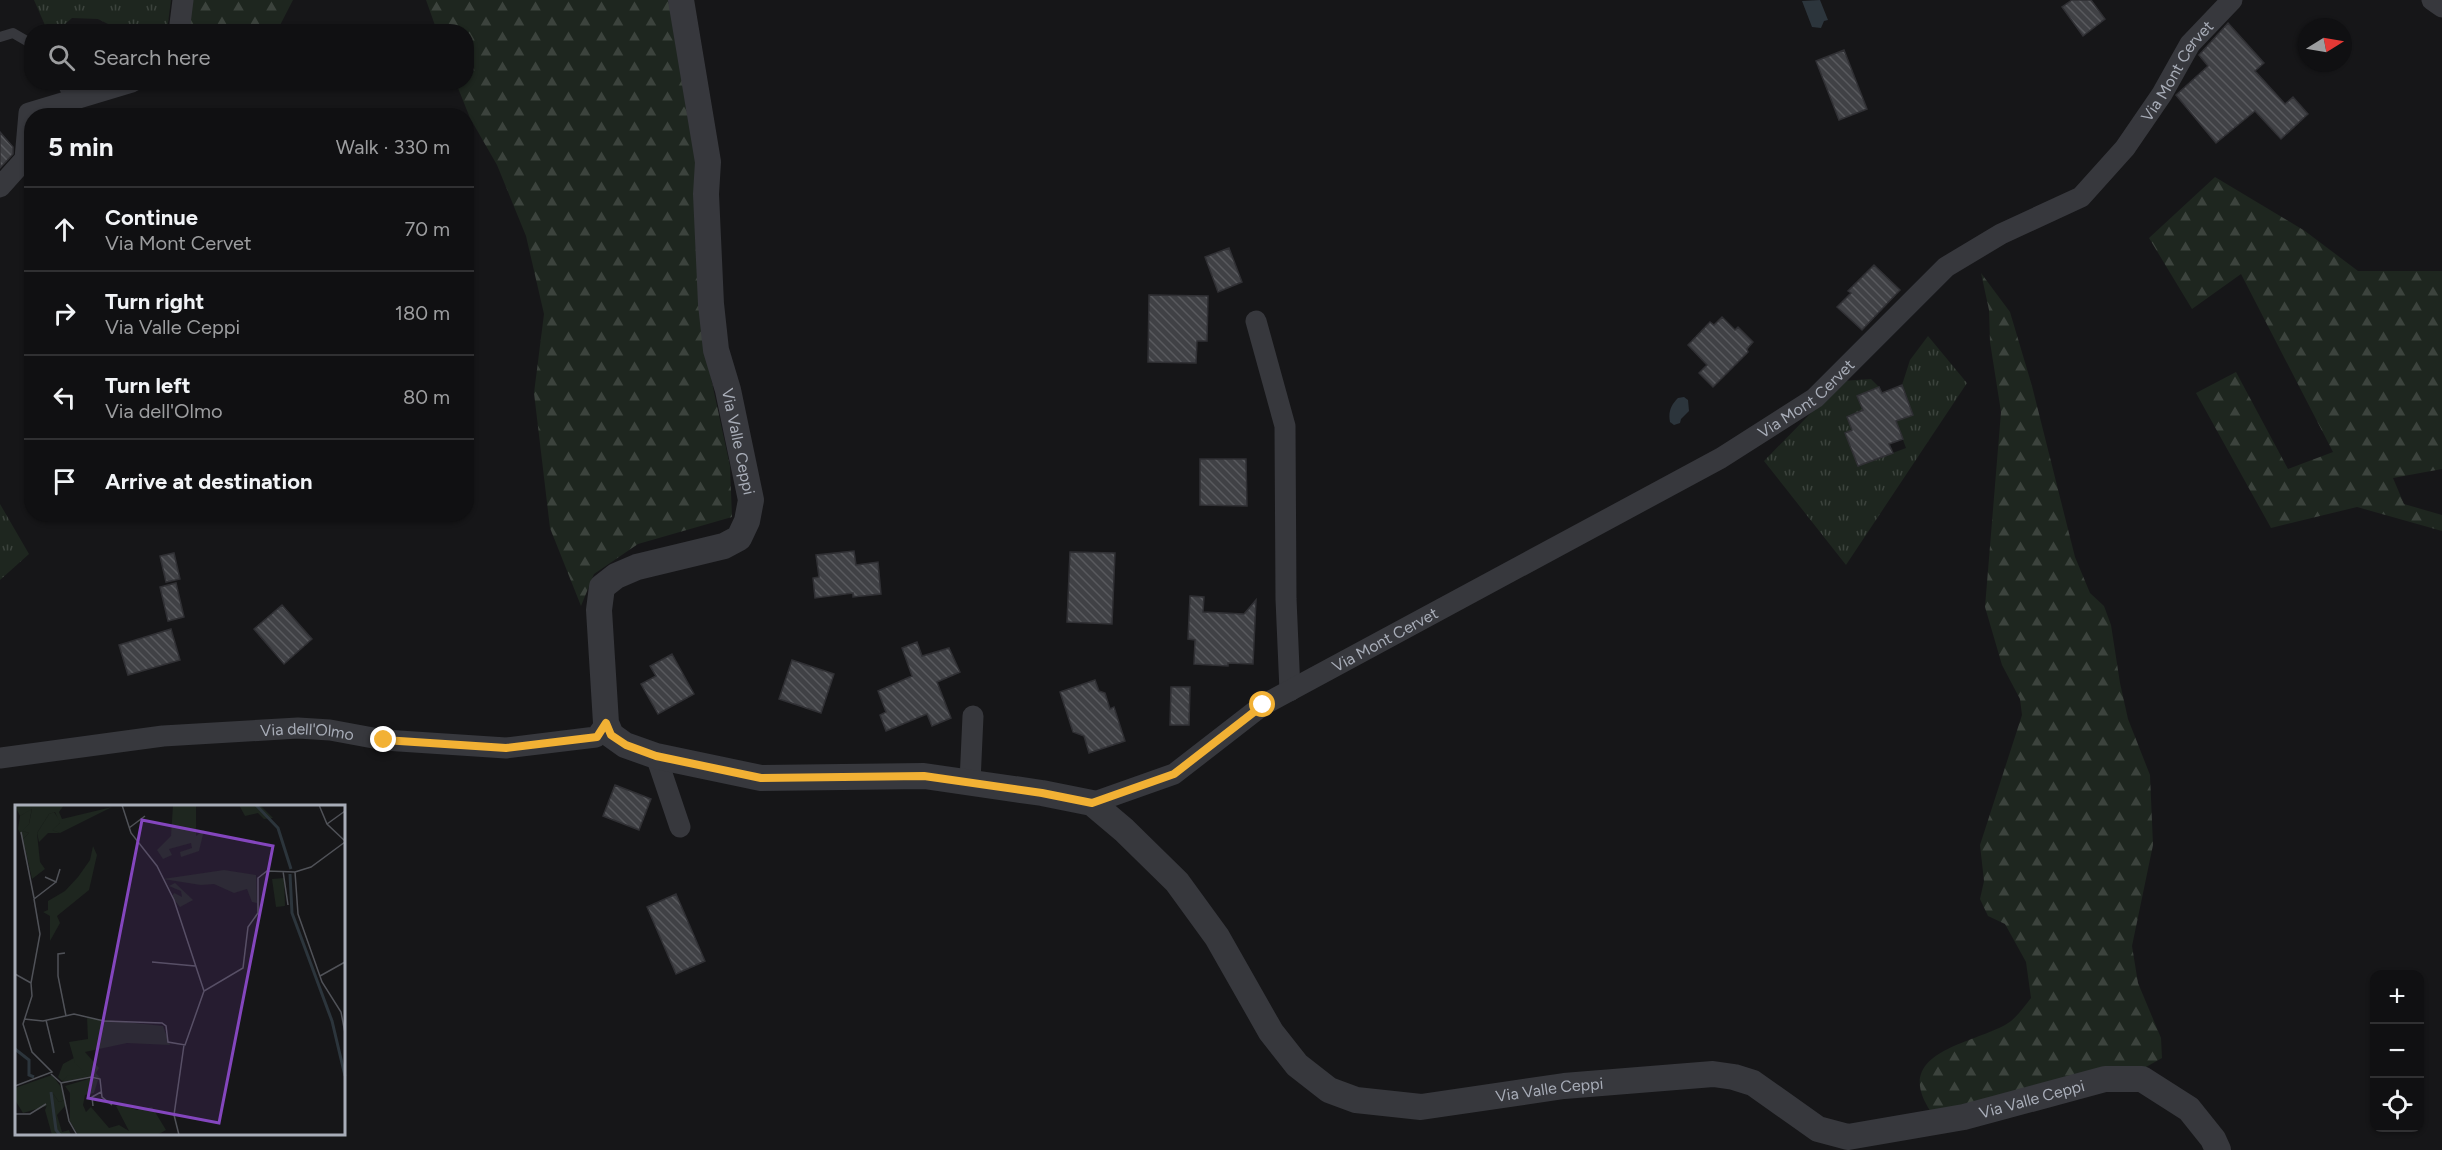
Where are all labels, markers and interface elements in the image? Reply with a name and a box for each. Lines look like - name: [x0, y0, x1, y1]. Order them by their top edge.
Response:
- street label: Via Mont Cervet: [2137, 17, 2217, 125]
- north arrow: [2298, 18, 2352, 72]
- search box: [24, 24, 474, 90]
- icon: search: [45, 41, 78, 74]
- text: Search here: [93, 44, 211, 71]
- text: 5 min: [48, 131, 114, 163]
- text: Walk · 330 m: [336, 135, 450, 159]
- text: Continue: [105, 204, 198, 231]
- icon: ahead: [48, 213, 81, 246]
- text: 70 m: [404, 217, 450, 241]
- text: Via Mont Cervet: [105, 231, 252, 255]
- text: Turn right: [105, 288, 204, 315]
- icon: right: [48, 297, 81, 330]
- text: 180 m: [395, 301, 450, 325]
- text: Via Valle Ceppi: [105, 315, 240, 339]
- street label: Via Mont Cervet: [1754, 355, 1858, 442]
- text: Turn left: [105, 372, 191, 399]
- icon: left: [48, 381, 81, 414]
- text: 80 m: [403, 385, 450, 409]
- street label: Via Valle Ceppi: [718, 387, 759, 496]
- text: Via dell'Olmo: [105, 399, 223, 423]
- icon: arrive: [48, 465, 81, 498]
- text: Arrive at destination: [105, 468, 313, 495]
- street label: Via Mont Cervet: [1329, 604, 1441, 676]
- route start: [1249, 691, 1275, 717]
- street label: Via dell'Olmo: [260, 719, 356, 744]
- route end: [370, 726, 396, 752]
- inset map: [15, 805, 345, 1135]
- map controls: [2370, 970, 2424, 1132]
- button: +: [2370, 970, 2424, 1024]
- button: −: [2370, 1024, 2424, 1078]
- street label: Via Valle Ceppi: [1494, 1074, 1604, 1106]
- street label: Via Valle Ceppi: [1977, 1076, 2087, 1122]
- button: locate: [2370, 1078, 2424, 1132]

